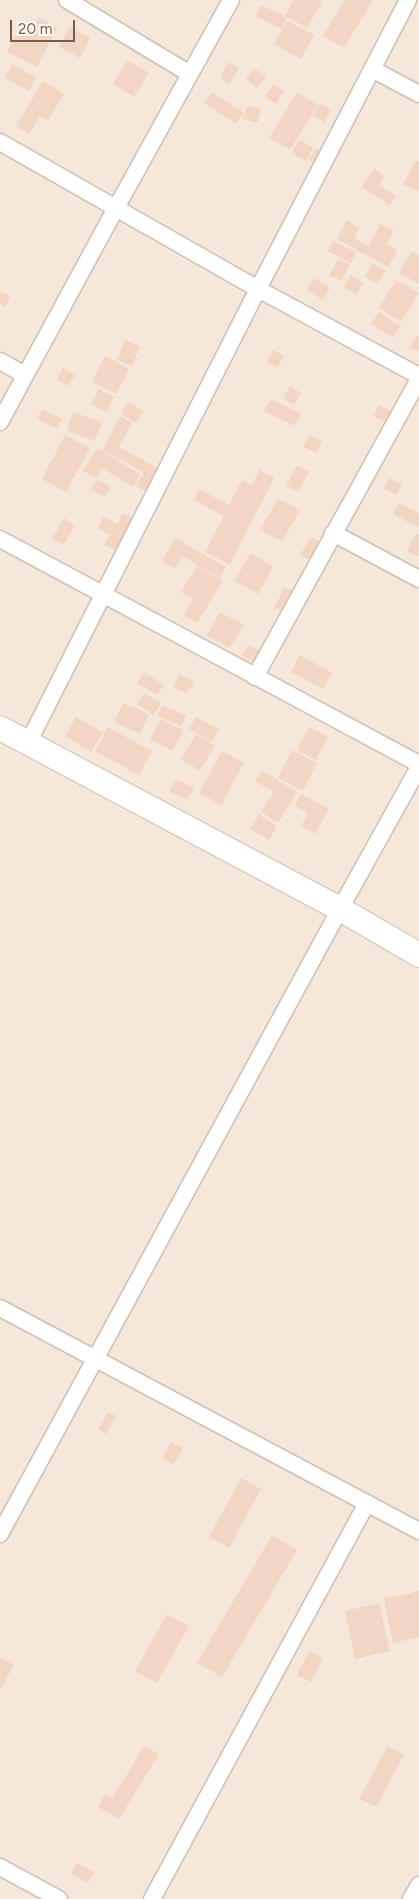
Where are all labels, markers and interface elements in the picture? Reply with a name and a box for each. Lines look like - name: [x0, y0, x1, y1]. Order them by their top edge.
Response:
- scale bar: [12, 10, 78, 42]
- text: 20 m: [18, 20, 52, 38]

